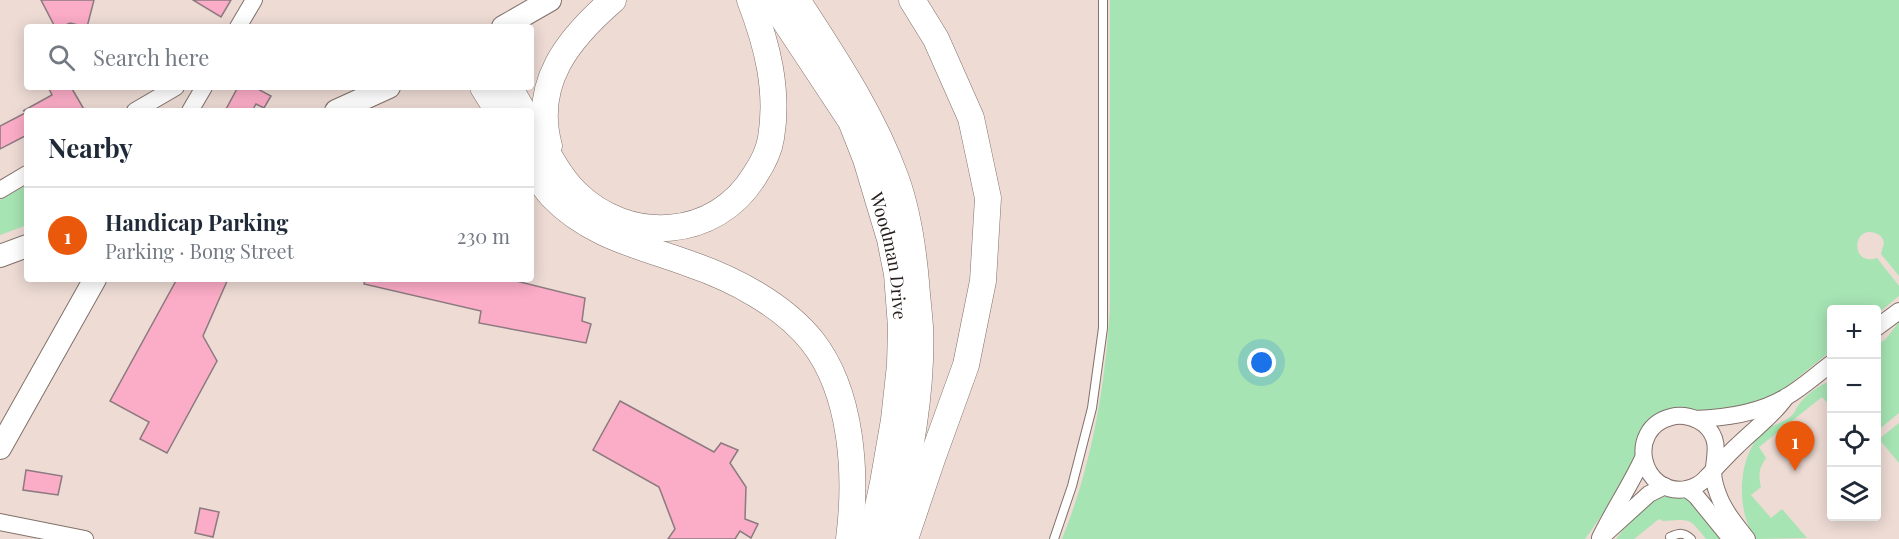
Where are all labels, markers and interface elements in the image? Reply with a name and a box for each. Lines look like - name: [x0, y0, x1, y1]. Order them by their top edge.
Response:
- search box: [24, 24, 534, 90]
- icon: search: [45, 41, 78, 74]
- text: Search here: [93, 42, 209, 72]
- text: Nearby: [48, 130, 133, 165]
- street label: Woodman Drive: [864, 188, 912, 320]
- text: Handicap Parking: [105, 207, 288, 237]
- text: 1: [64, 222, 71, 249]
- text: 230 m: [457, 222, 510, 249]
- text: Parking · Bong Street: [105, 237, 294, 264]
- map controls: [1827, 305, 1881, 521]
- button: +: [1827, 305, 1881, 359]
- your location: [1247, 348, 1276, 377]
- button: −: [1827, 359, 1881, 413]
- button: locate: [1827, 413, 1881, 467]
- pin: 1: [1776, 422, 1814, 471]
- button: layers: [1827, 467, 1881, 521]

